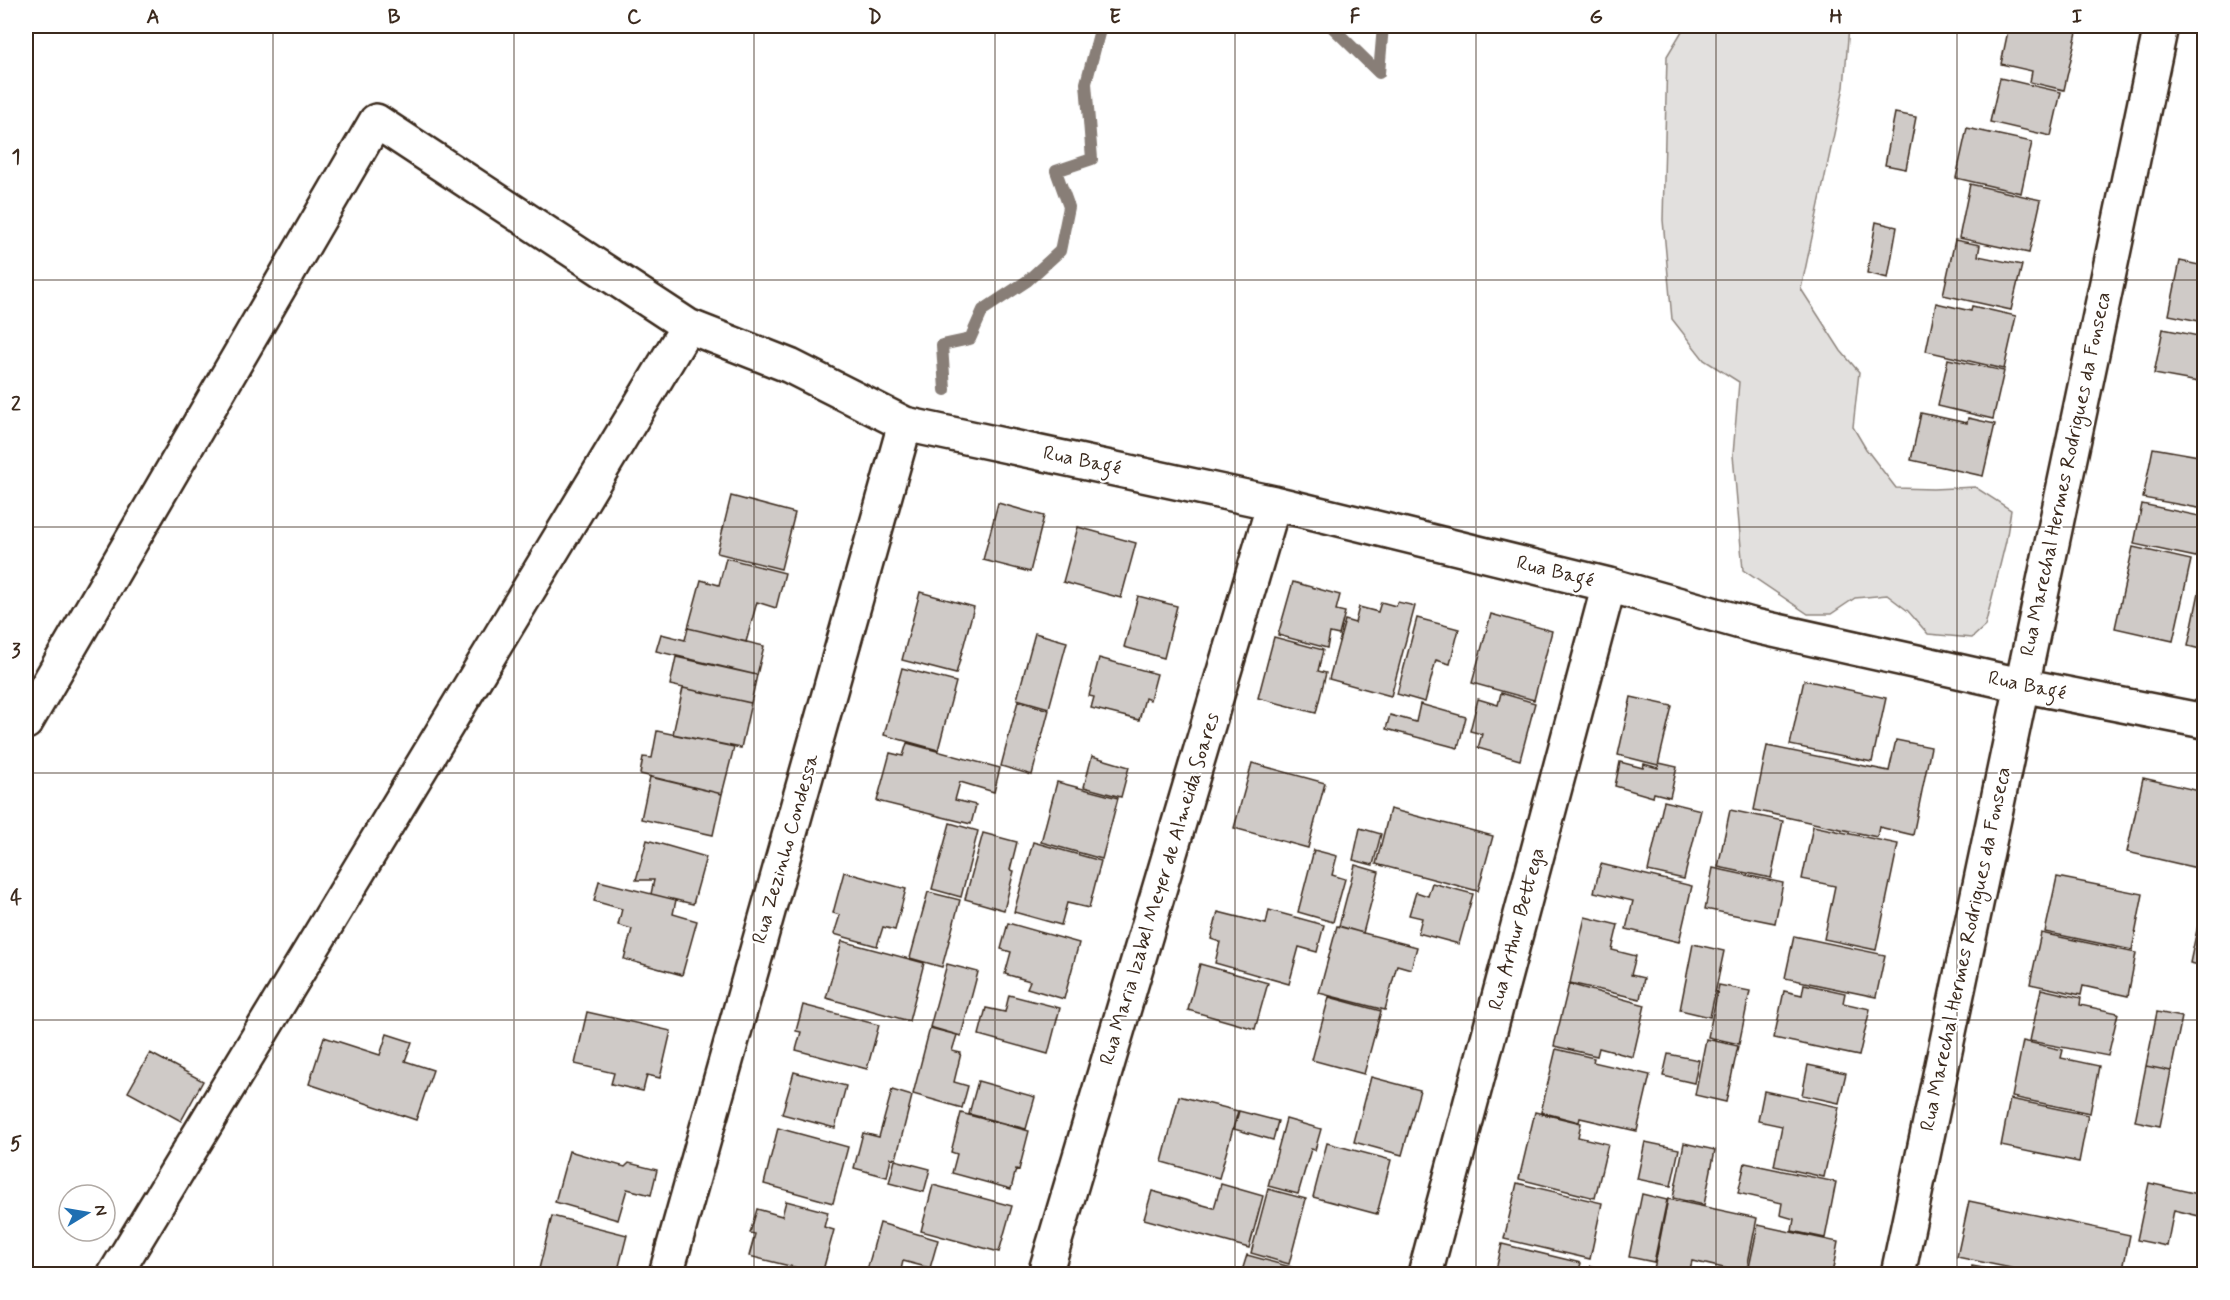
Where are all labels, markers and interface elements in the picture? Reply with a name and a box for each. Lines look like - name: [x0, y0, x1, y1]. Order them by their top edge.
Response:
- text: A: [146, 4, 160, 31]
- text: B: [388, 4, 401, 31]
- text: C: [627, 4, 642, 31]
- text: D: [868, 4, 882, 31]
- text: E: [1109, 4, 1121, 31]
- text: F: [1350, 4, 1361, 31]
- text: G: [1589, 4, 1603, 31]
- text: H: [1829, 4, 1843, 31]
- text: I: [2072, 4, 2082, 31]
- text: 1: [12, 144, 20, 171]
- street label: Rua Marechal Hermes Rodrigues da Fonseca: [2014, 289, 2119, 659]
- text: 2: [11, 391, 21, 418]
- street label: Rua Bagé: [1040, 440, 1123, 484]
- street label: Rua Bagé: [1513, 549, 1597, 597]
- text: 3: [11, 638, 21, 665]
- street label: Rua Bagé: [1985, 665, 2068, 709]
- street label: Rua Maria Izabel Meyer de Almeida Soares: [1093, 709, 1227, 1068]
- street label: Rua Zezinho Condessa: [746, 750, 826, 947]
- street label: Rua Marechal Hermes Rodrigues da Fonseca: [1914, 764, 2019, 1134]
- street label: Rua Arthur Bettega: [1482, 845, 1552, 1013]
- text: 4: [10, 885, 22, 912]
- text: 5: [10, 1131, 22, 1158]
- north arrow: [57, 1183, 117, 1243]
- text: N: [89, 1203, 112, 1218]

